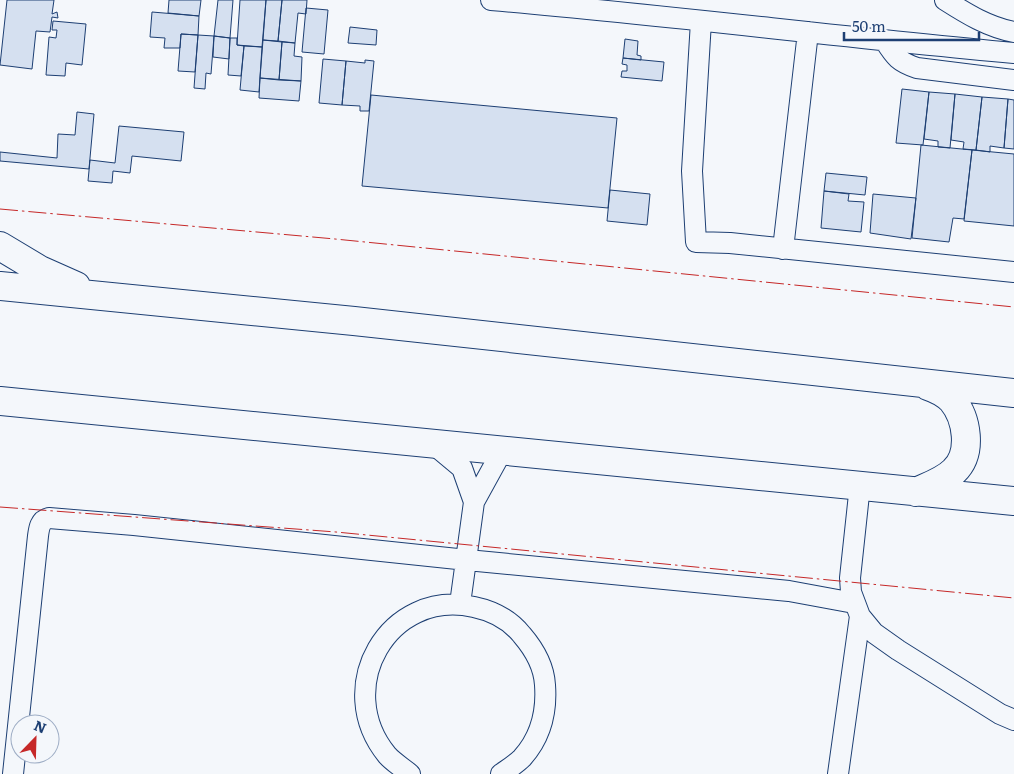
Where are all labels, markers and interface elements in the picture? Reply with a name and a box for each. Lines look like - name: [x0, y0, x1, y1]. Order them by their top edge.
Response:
- scale bar: [844, 10, 979, 42]
- text: 50 m: [852, 14, 886, 37]
- north arrow: [10, 714, 60, 764]
- text: N: [31, 715, 50, 738]

